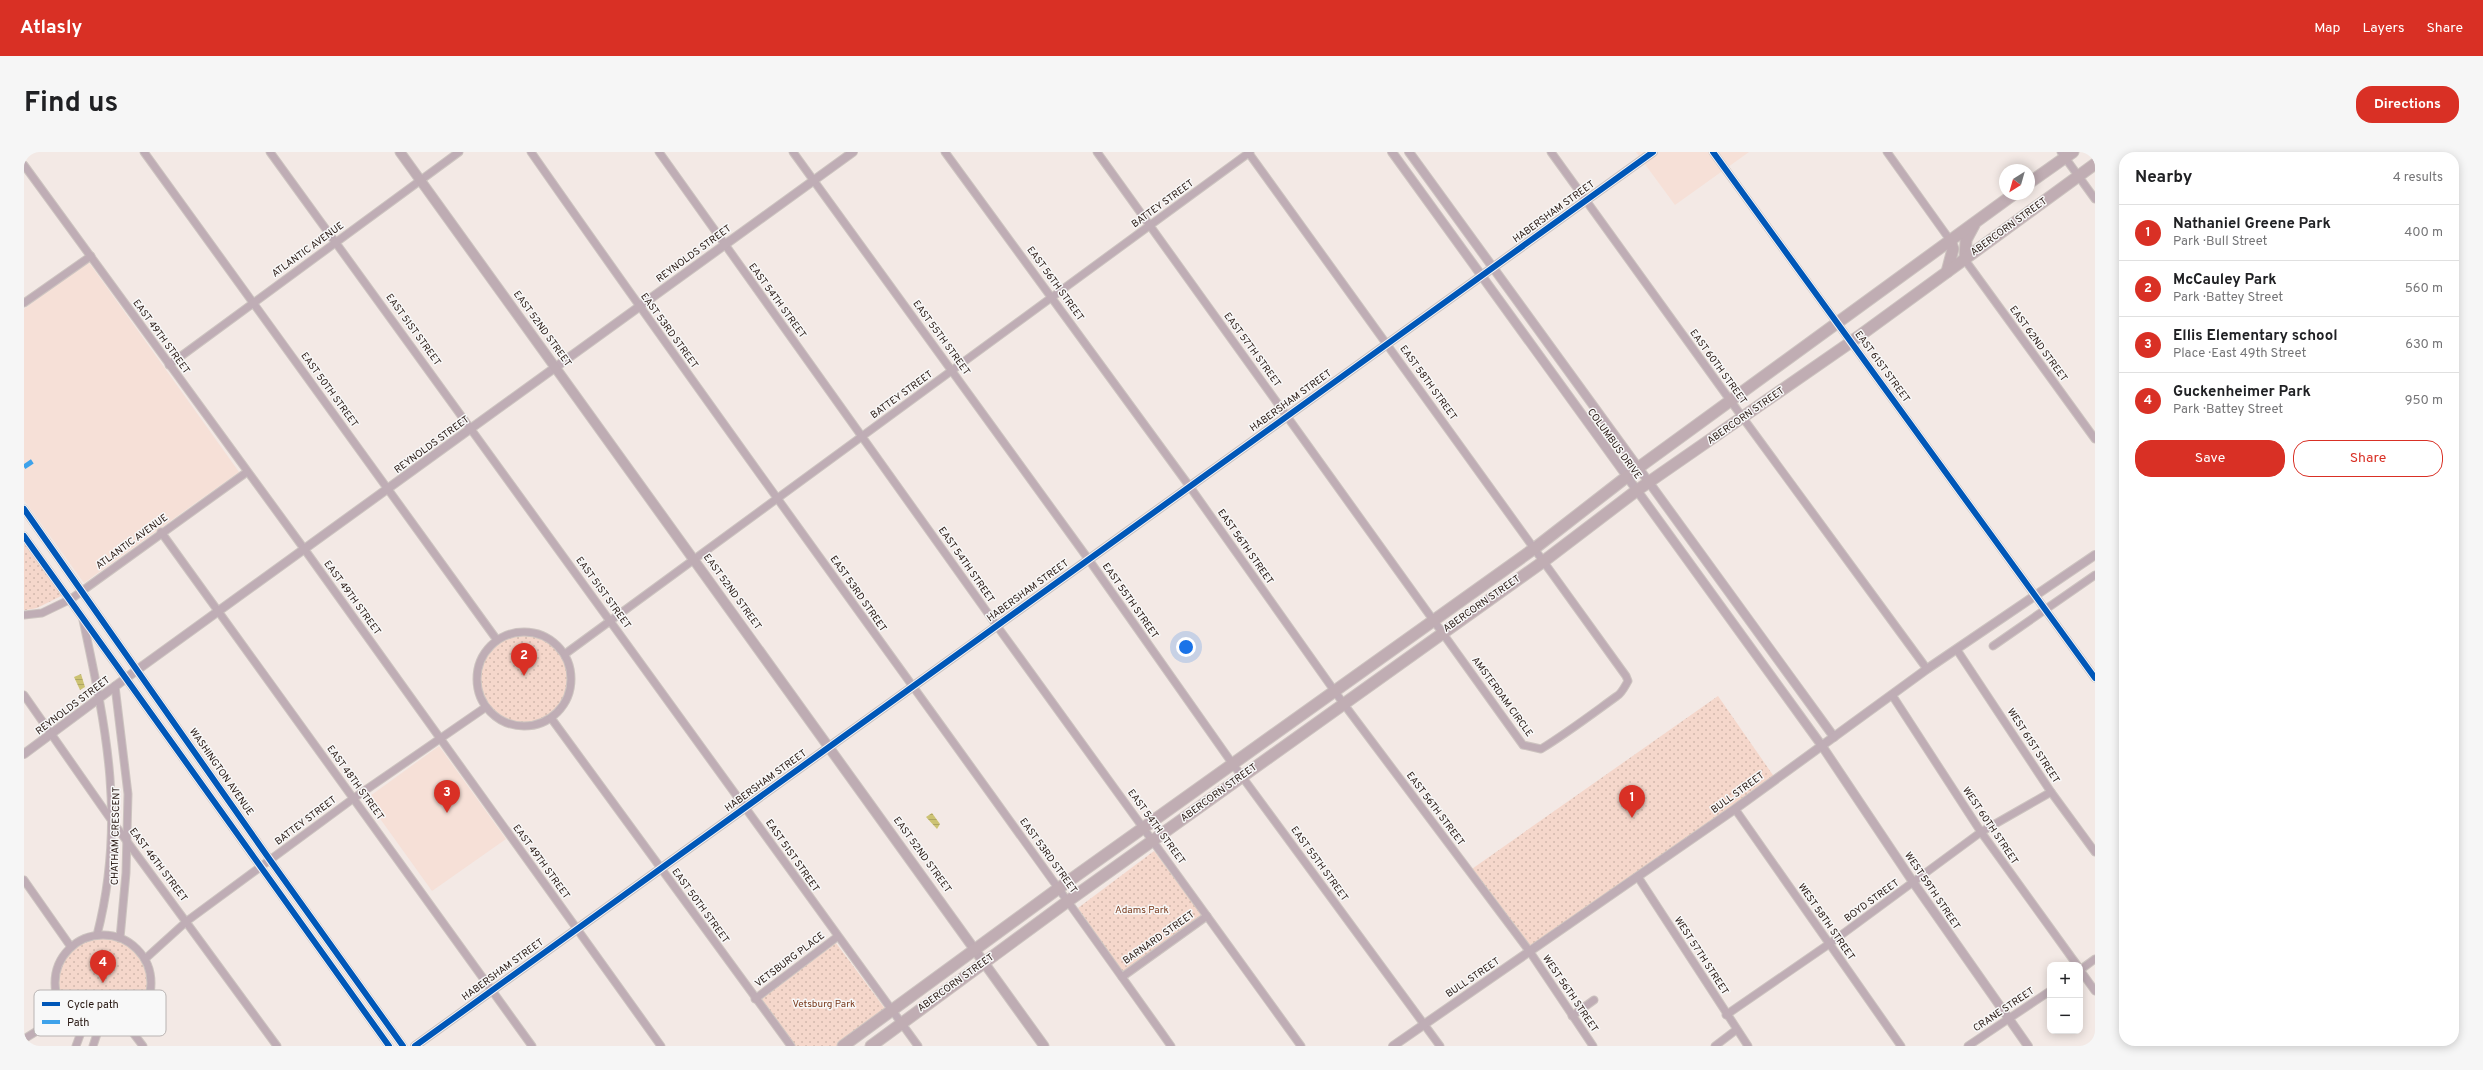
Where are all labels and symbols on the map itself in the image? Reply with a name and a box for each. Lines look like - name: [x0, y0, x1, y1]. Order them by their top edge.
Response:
- north arrow: [1999, 164, 2035, 200]
- street label: BATTEY STREET: [1129, 177, 1197, 231]
- street label: HABERSHAM STREET: [1511, 178, 1598, 246]
- street label: ABERCORN STREET: [1968, 195, 2050, 259]
- street label: ATLANTIC AVENUE: [269, 219, 347, 281]
- street label: REYNOLDS STREET: [654, 222, 734, 286]
- street label: EAST 56TH STREET: [1024, 244, 1087, 324]
- street label: EAST 54TH STREET: [745, 261, 809, 341]
- street label: EAST 52ND STREET: [510, 288, 574, 370]
- street label: EAST 53RD STREET: [637, 291, 701, 371]
- street label: EAST 51ST STREET: [383, 292, 444, 369]
- street label: EAST 49TH STREET: [130, 297, 193, 377]
- street label: EAST 55TH STREET: [909, 298, 973, 378]
- street label: EAST 62ND STREET: [2006, 304, 2070, 385]
- street label: EAST 57TH STREET: [1221, 310, 1284, 390]
- street label: EAST 60TH STREET: [1686, 327, 1750, 407]
- street label: EAST 61ST STREET: [1852, 329, 1912, 406]
- street label: EAST 58TH STREET: [1396, 343, 1460, 423]
- street label: EAST 50TH STREET: [297, 350, 361, 430]
- street label: HABERSHAM STREET: [1248, 367, 1335, 435]
- street label: BATTEY STREET: [868, 368, 936, 422]
- street label: ABERCORN STREET: [1705, 384, 1787, 447]
- street label: COLUMBUS DRIVE: [1584, 406, 1644, 482]
- street label: REYNOLDS STREET: [392, 413, 472, 477]
- street label: EAST 56TH STREET: [1214, 507, 1276, 587]
- street label: ATLANTIC AVENUE: [93, 511, 171, 573]
- street label: EAST 54TH STREET: [935, 525, 997, 606]
- street label: EAST 52ND STREET: [700, 551, 764, 633]
- street label: EAST 53RD STREET: [827, 553, 889, 635]
- street label: EAST 51ST STREET: [573, 555, 634, 632]
- street label: HABERSHAM STREET: [985, 557, 1072, 625]
- street label: EAST 49TH STREET: [321, 558, 384, 638]
- street label: EAST 55TH STREET: [1099, 561, 1161, 642]
- street label: ABERCORN STREET: [1441, 572, 1523, 635]
- your location: [1176, 637, 1196, 657]
- pin: 2: [511, 643, 537, 676]
- street label: AMSTERDAM CIRCLE: [1469, 654, 1535, 740]
- street label: REYNOLDS STREET: [33, 674, 113, 738]
- street label: WEST 61ST STREET: [2004, 706, 2062, 786]
- street label: WASHINGTON AVENUE: [186, 726, 256, 818]
- street label: EAST 48TH STREET: [323, 743, 387, 823]
- street label: HABERSHAM STREET: [723, 747, 810, 815]
- street label: ABERCORN STREET: [1178, 761, 1260, 825]
- street label: BULL STREET: [1709, 769, 1767, 817]
- street label: EAST 56TH STREET: [1403, 770, 1467, 849]
- pin: 3: [434, 780, 460, 813]
- pin: 1: [1619, 785, 1645, 818]
- street label: WEST 60TH STREET: [1959, 785, 2021, 867]
- street label: CHATHAM CRESCENT: [109, 786, 123, 885]
- street label: EAST 54TH STREET: [1124, 787, 1188, 867]
- street label: BATTEY STREET: [273, 794, 340, 848]
- street label: EAST 52ND STREET: [890, 814, 954, 896]
- street label: EAST 53RD STREET: [1016, 816, 1080, 896]
- street label: EAST 51ST STREET: [762, 817, 822, 895]
- street label: EAST 49TH STREET: [510, 822, 573, 902]
- street label: EAST 55TH STREET: [1287, 824, 1351, 904]
- street label: EAST 46TH STREET: [126, 826, 190, 905]
- street label: WEST 59TH STREET: [1901, 850, 1963, 932]
- street label: EAST 50TH STREET: [668, 866, 732, 946]
- street label: BOYD STREET: [1842, 877, 1902, 925]
- street label: WEST 58TH STREET: [1795, 881, 1857, 963]
- park label: Adams Park: [1115, 904, 1169, 917]
- street label: BARNARD STREET: [1121, 908, 1198, 968]
- street label: WEST 57TH STREET: [1671, 914, 1731, 998]
- street label: VETSBURG PLACE: [753, 930, 827, 990]
- street label: HABERSHAM STREET: [460, 936, 547, 1004]
- pin: 4: [90, 950, 116, 983]
- street label: ABERCORN STREET: [915, 951, 997, 1015]
- street label: WEST 56TH STREET: [1539, 953, 1601, 1035]
- street label: BULL STREET: [1443, 955, 1503, 1001]
- street label: CRANE STREET: [1971, 985, 2037, 1035]
- legend: [34, 990, 166, 1036]
- text: Cycle path: [67, 998, 119, 1012]
- park label: Vetsburg Park: [793, 998, 855, 1011]
- text: Path: [67, 1016, 89, 1030]

